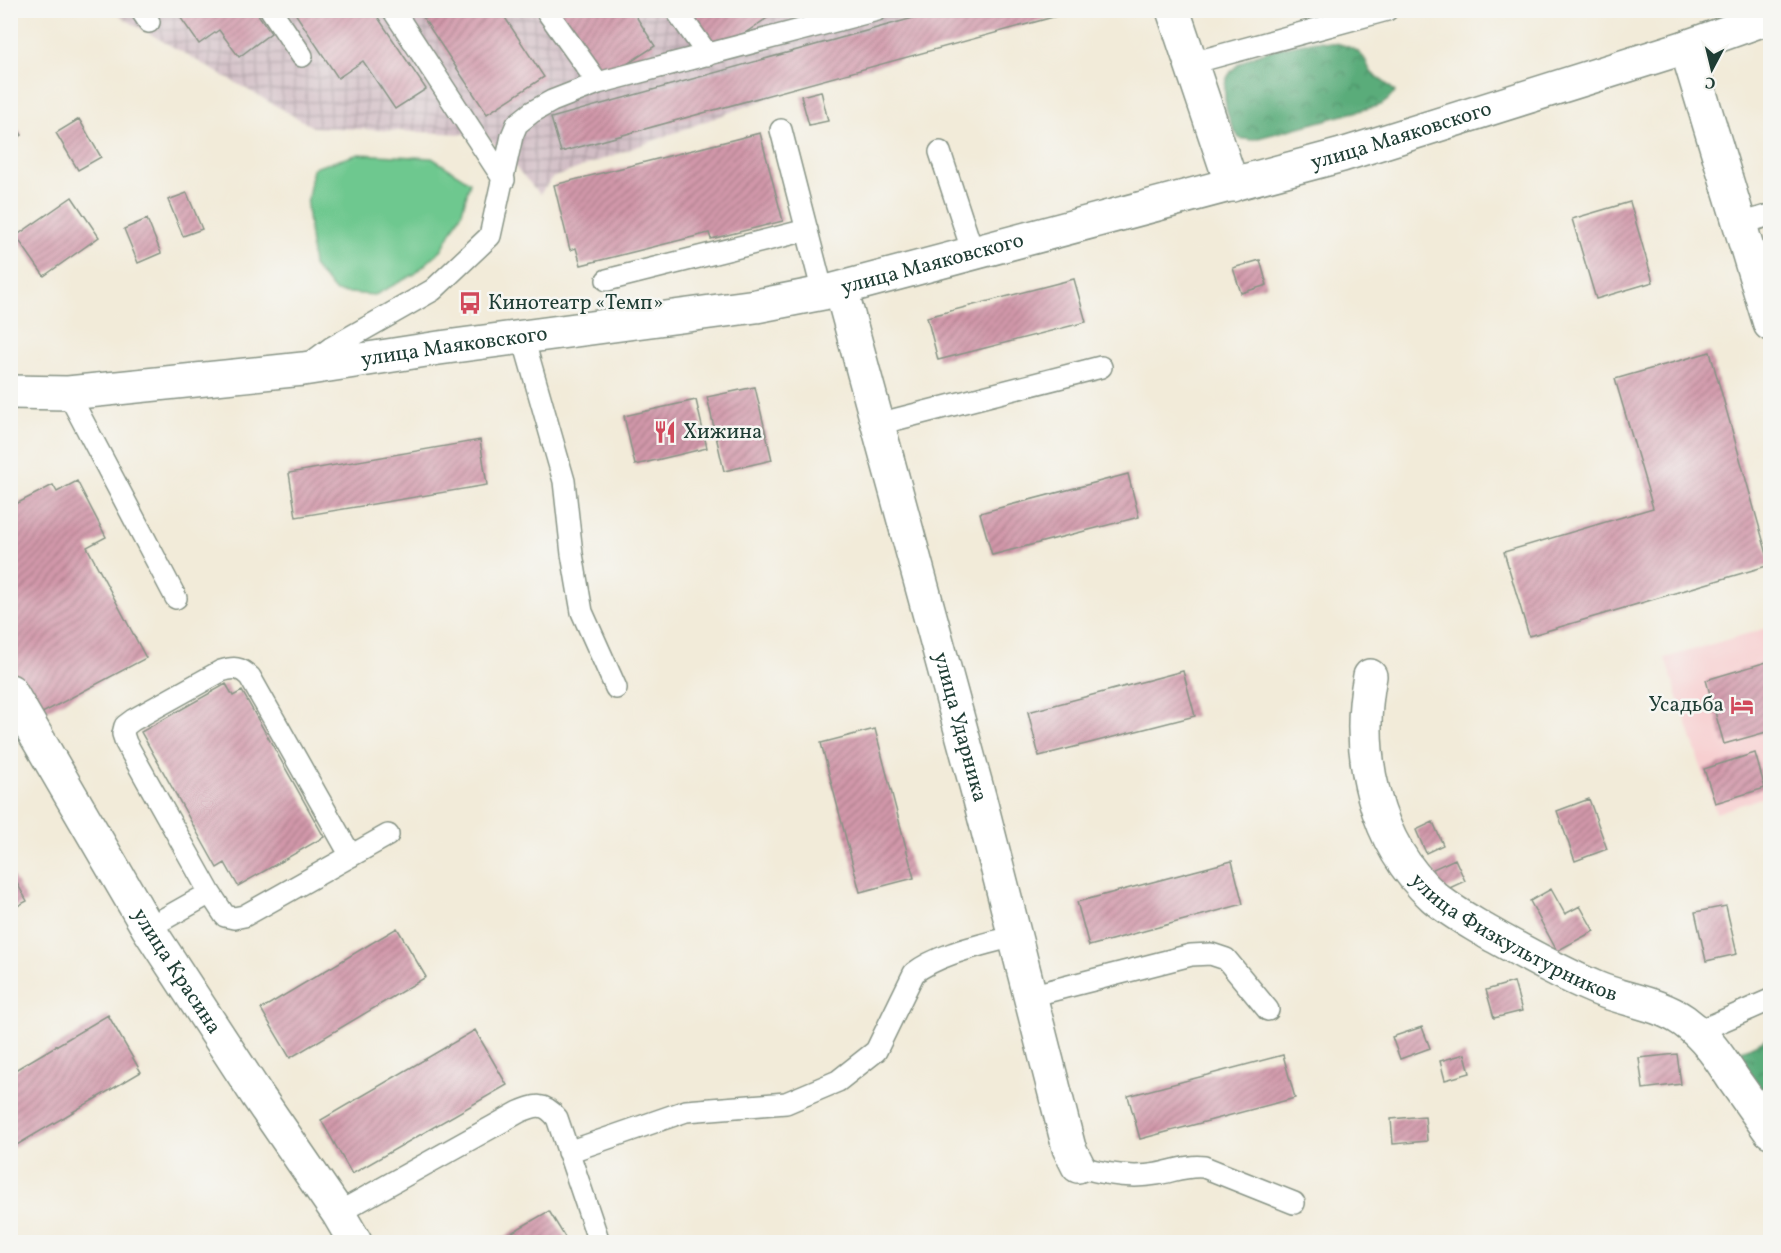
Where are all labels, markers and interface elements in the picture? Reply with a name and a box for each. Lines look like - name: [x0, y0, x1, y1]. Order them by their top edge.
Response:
- north arrow: [1682, 39, 1742, 99]
- text: С: [1704, 70, 1717, 93]
- street label: улица Маяковского: [1307, 94, 1495, 177]
- street label: улица Маяковского: [838, 226, 1027, 302]
- place label: Кинотеатр «Темп»: [488, 289, 663, 318]
- bus stop icon: Кинотеатр «Темп»: [457, 290, 483, 316]
- street label: улица Маяковского: [359, 319, 549, 374]
- place label: Хижина: [683, 418, 763, 447]
- restaurant icon: Хижина: [652, 419, 678, 445]
- street label: улица Ударника: [926, 649, 994, 805]
- place label: Усадьба: [1648, 691, 1724, 720]
- hotel icon: Усадьба: [1729, 692, 1755, 718]
- street label: улица Физкультурников: [1403, 867, 1621, 1009]
- street label: улица Красина: [125, 903, 228, 1040]

